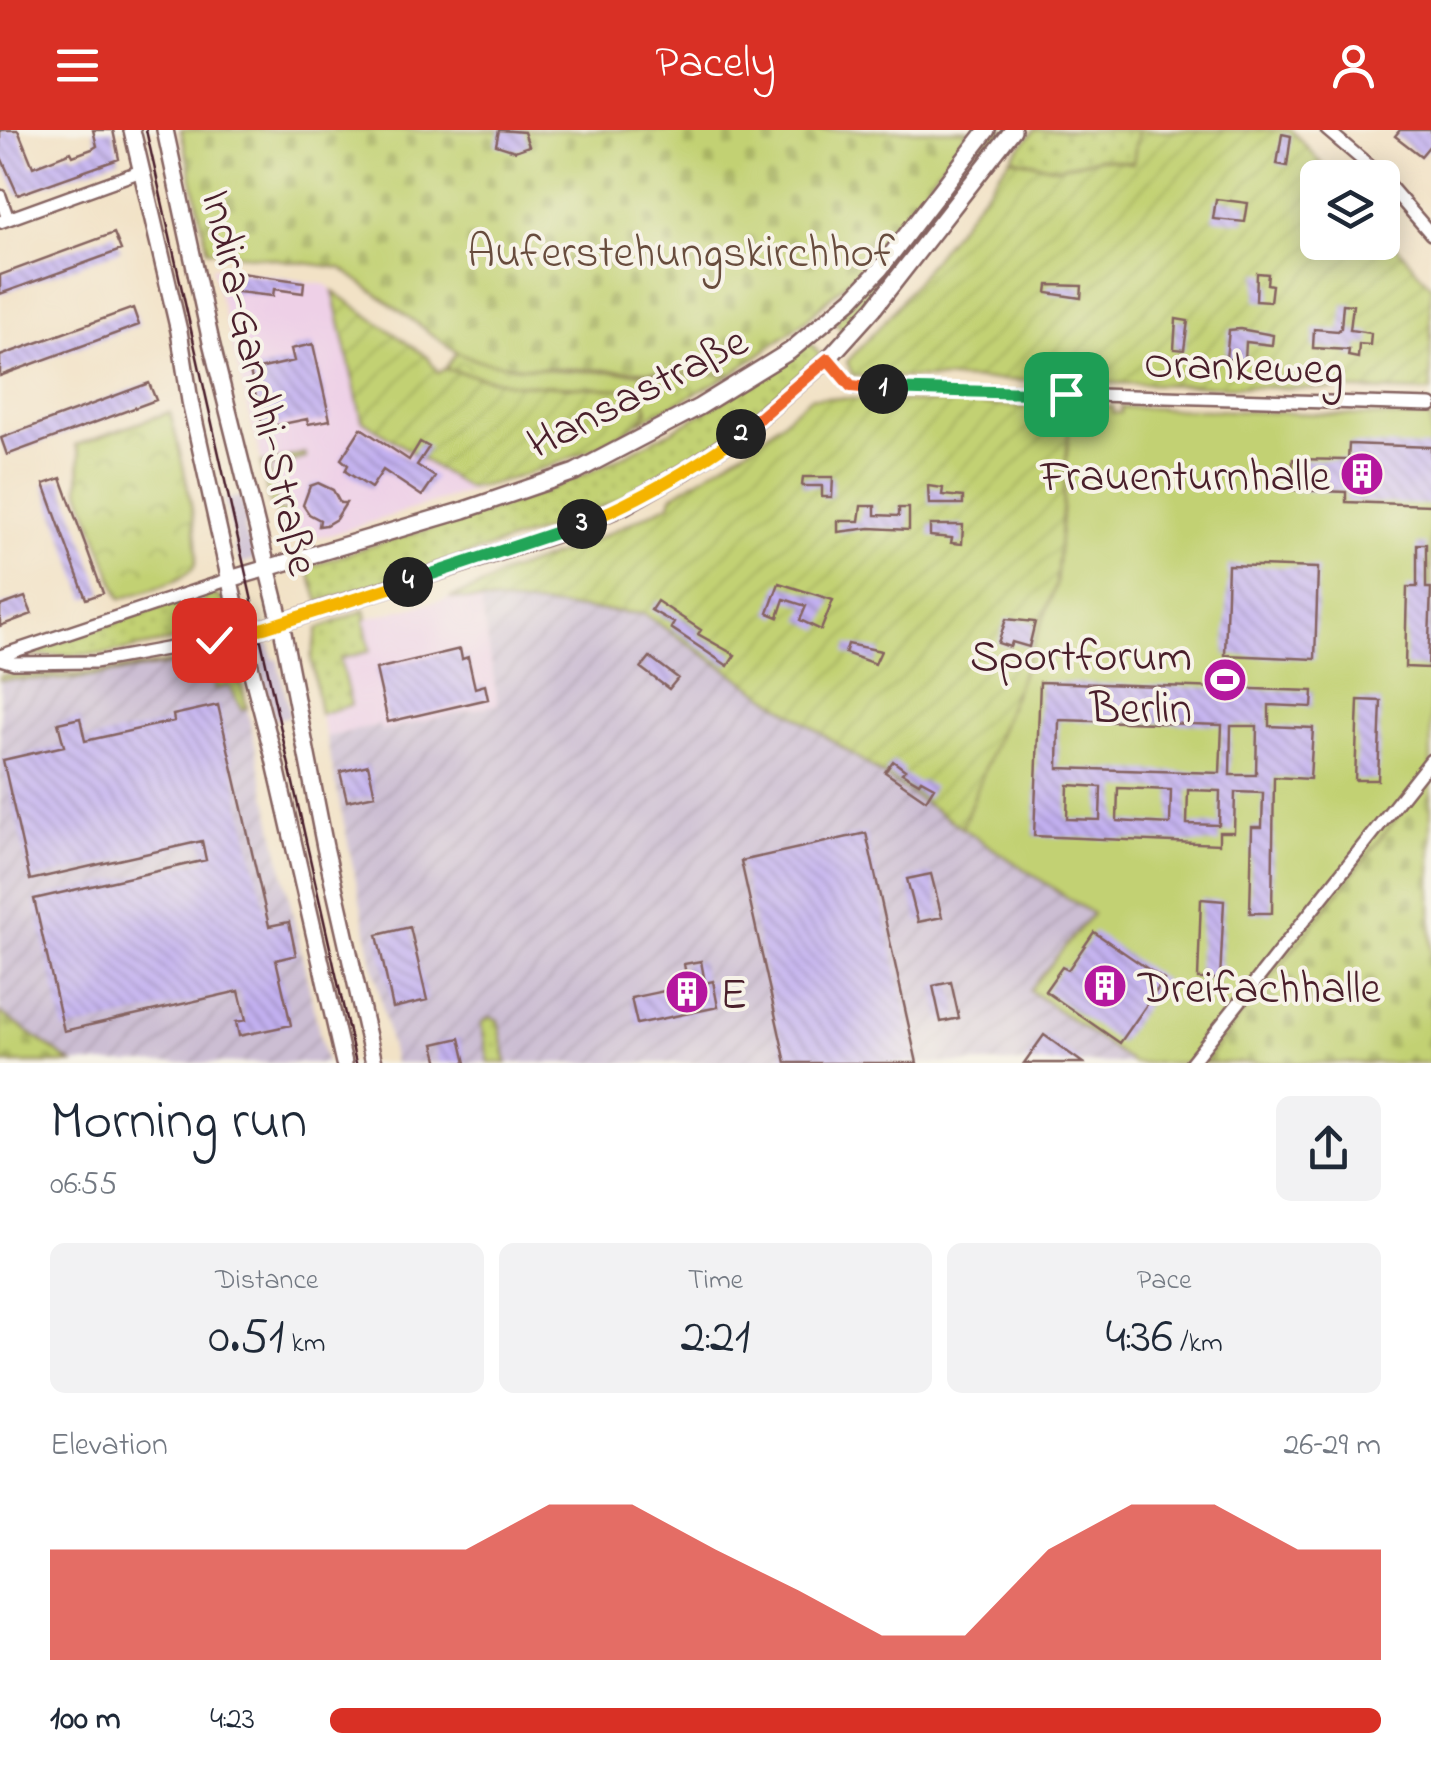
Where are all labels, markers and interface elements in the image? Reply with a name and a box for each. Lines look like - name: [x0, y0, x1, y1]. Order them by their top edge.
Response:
- text: Pacely: [655, 32, 776, 98]
- icon: menu: [50, 38, 105, 93]
- icon: person: [1326, 38, 1381, 93]
- map controls: [1300, 160, 1400, 260]
- button: layers: [1300, 160, 1400, 260]
- street label: Indira-Gandhi-Straße: [181, 184, 334, 583]
- park label: Auferstehungskirchhof: [467, 222, 895, 289]
- street label: Hansastraße: [516, 310, 761, 478]
- street label: Orankeweg: [1143, 333, 1345, 406]
- pin: [1024, 352, 1109, 437]
- pin: 1: [858, 364, 908, 414]
- icon: arrive: [1039, 367, 1094, 422]
- text: 1: [879, 368, 887, 409]
- pin: 2: [716, 409, 766, 459]
- text: 2: [734, 413, 748, 454]
- place label: Frauenturnhalle: [1039, 446, 1331, 512]
- building icon: Frauenturnhalle: [1339, 451, 1385, 497]
- pin: 3: [557, 499, 607, 549]
- text: 3: [576, 503, 588, 544]
- pin: 4: [383, 557, 433, 607]
- text: 4: [402, 561, 414, 602]
- pin: [172, 598, 257, 683]
- icon: check: [187, 613, 242, 668]
- place label: Sportforum Berlin: [970, 626, 1192, 744]
- sports icon: Sportforum Berlin: [1202, 657, 1248, 703]
- place label: Dreifachhalle: [1137, 958, 1382, 1024]
- building icon: Dreifachhalle: [1082, 963, 1128, 1009]
- place label: E: [720, 964, 747, 1030]
- building icon: E: [664, 969, 710, 1015]
- text: Morning run: [50, 1084, 307, 1164]
- button: share: [1276, 1096, 1381, 1201]
- text: 06:55: [50, 1162, 117, 1209]
- text: Distance: [215, 1261, 318, 1302]
- text: Time: [688, 1261, 743, 1302]
- text: Pace: [1137, 1261, 1191, 1302]
- text: 0.51: [208, 1302, 284, 1375]
- text: 2:21: [681, 1302, 750, 1375]
- text: 4:36: [1106, 1302, 1173, 1375]
- text: km: [284, 1324, 325, 1365]
- text: /km: [1173, 1324, 1223, 1365]
- text: Elevation: [50, 1423, 168, 1470]
- text: 26–29 m: [1283, 1423, 1381, 1470]
- text: 100 m: [50, 1697, 121, 1744]
- text: 4:23: [210, 1697, 255, 1744]

